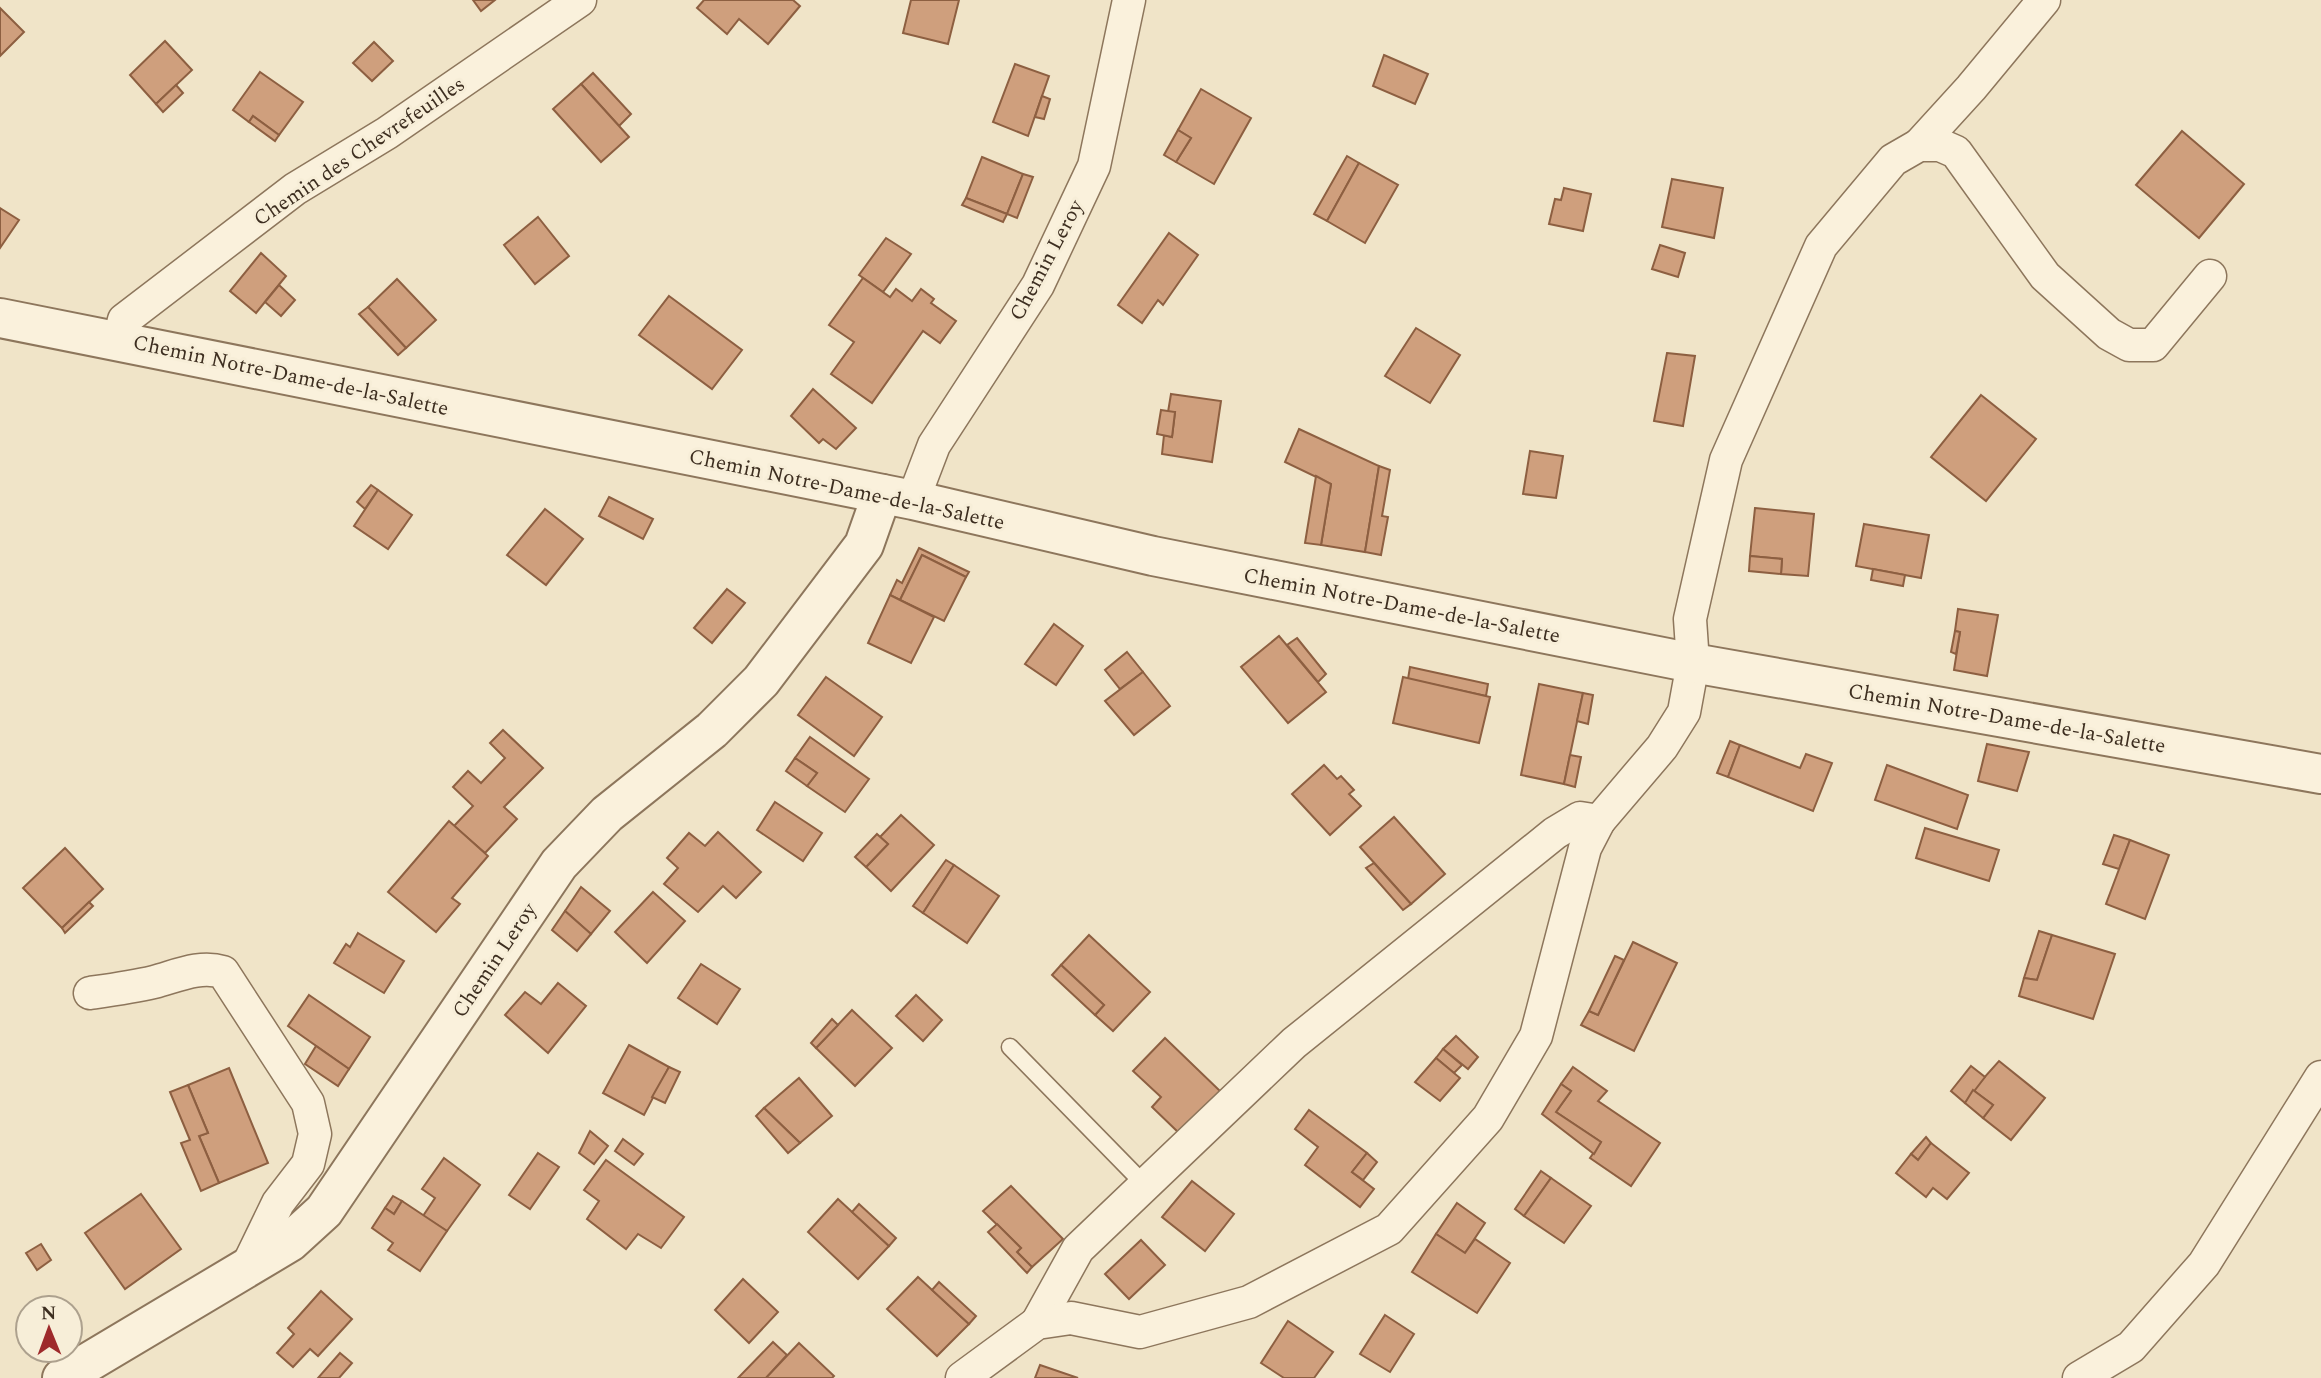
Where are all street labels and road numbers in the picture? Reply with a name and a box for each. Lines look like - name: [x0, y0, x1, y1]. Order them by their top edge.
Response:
- street label: Chemin des Chevrefeuilles: [247, 69, 472, 235]
- street label: Chemin Leroy: [1002, 194, 1093, 327]
- street label: Chemin Notre-Dame-de-la-Salette: [130, 327, 452, 425]
- street label: Chemin Notre-Dame-de-la-Salette: [686, 441, 1008, 539]
- street label: Chemin Notre-Dame-de-la-Salette: [1241, 560, 1563, 652]
- street label: Chemin Notre-Dame-de-la-Salette: [1845, 675, 2168, 763]
- street label: Chemin Leroy: [444, 896, 546, 1025]

